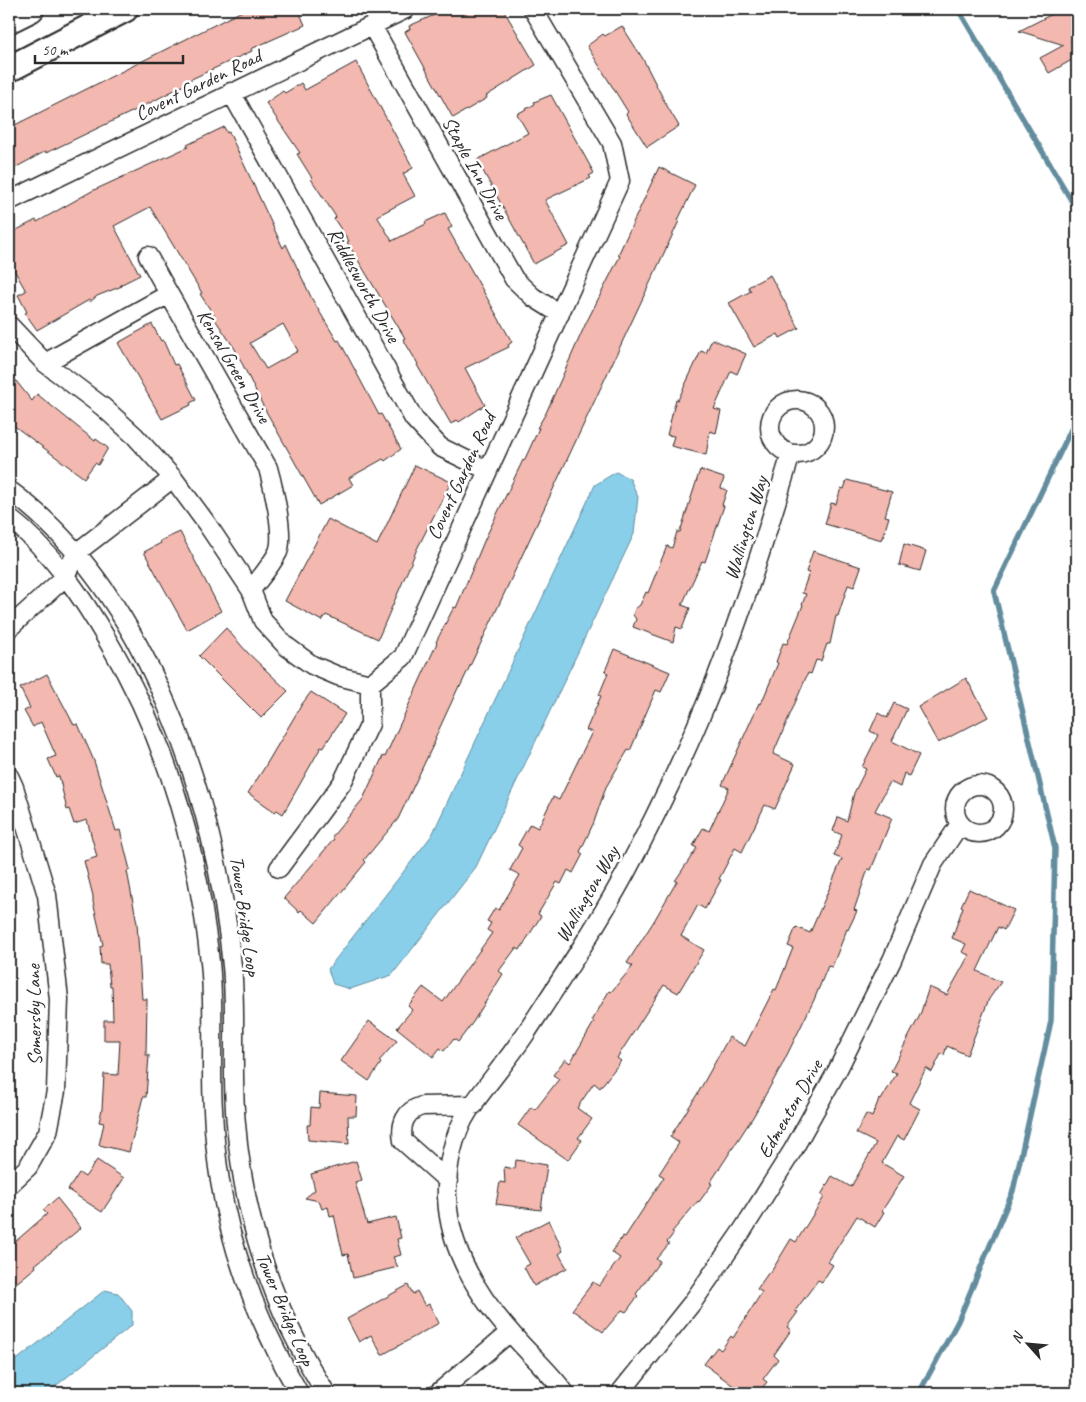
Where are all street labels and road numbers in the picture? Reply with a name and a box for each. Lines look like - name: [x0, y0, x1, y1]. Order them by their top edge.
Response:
- street label: Covent Garden Road: [131, 42, 268, 126]
- street label: Staple Inn Drive: [436, 112, 514, 225]
- street label: Riddlesworth Drive: [322, 223, 407, 348]
- street label: Kensal Green Drive: [191, 305, 277, 429]
- street label: Covent Garden Road: [421, 406, 503, 543]
- street label: Wallington Way: [718, 471, 774, 583]
- street label: Wallington Way: [549, 840, 626, 947]
- street label: Tower Bridge Loop: [224, 854, 266, 979]
- street label: Somersby Lane: [21, 963, 47, 1066]
- street label: Edmenton Drive: [752, 1054, 829, 1163]
- street label: Tower Bridge Loop: [250, 1249, 321, 1371]

